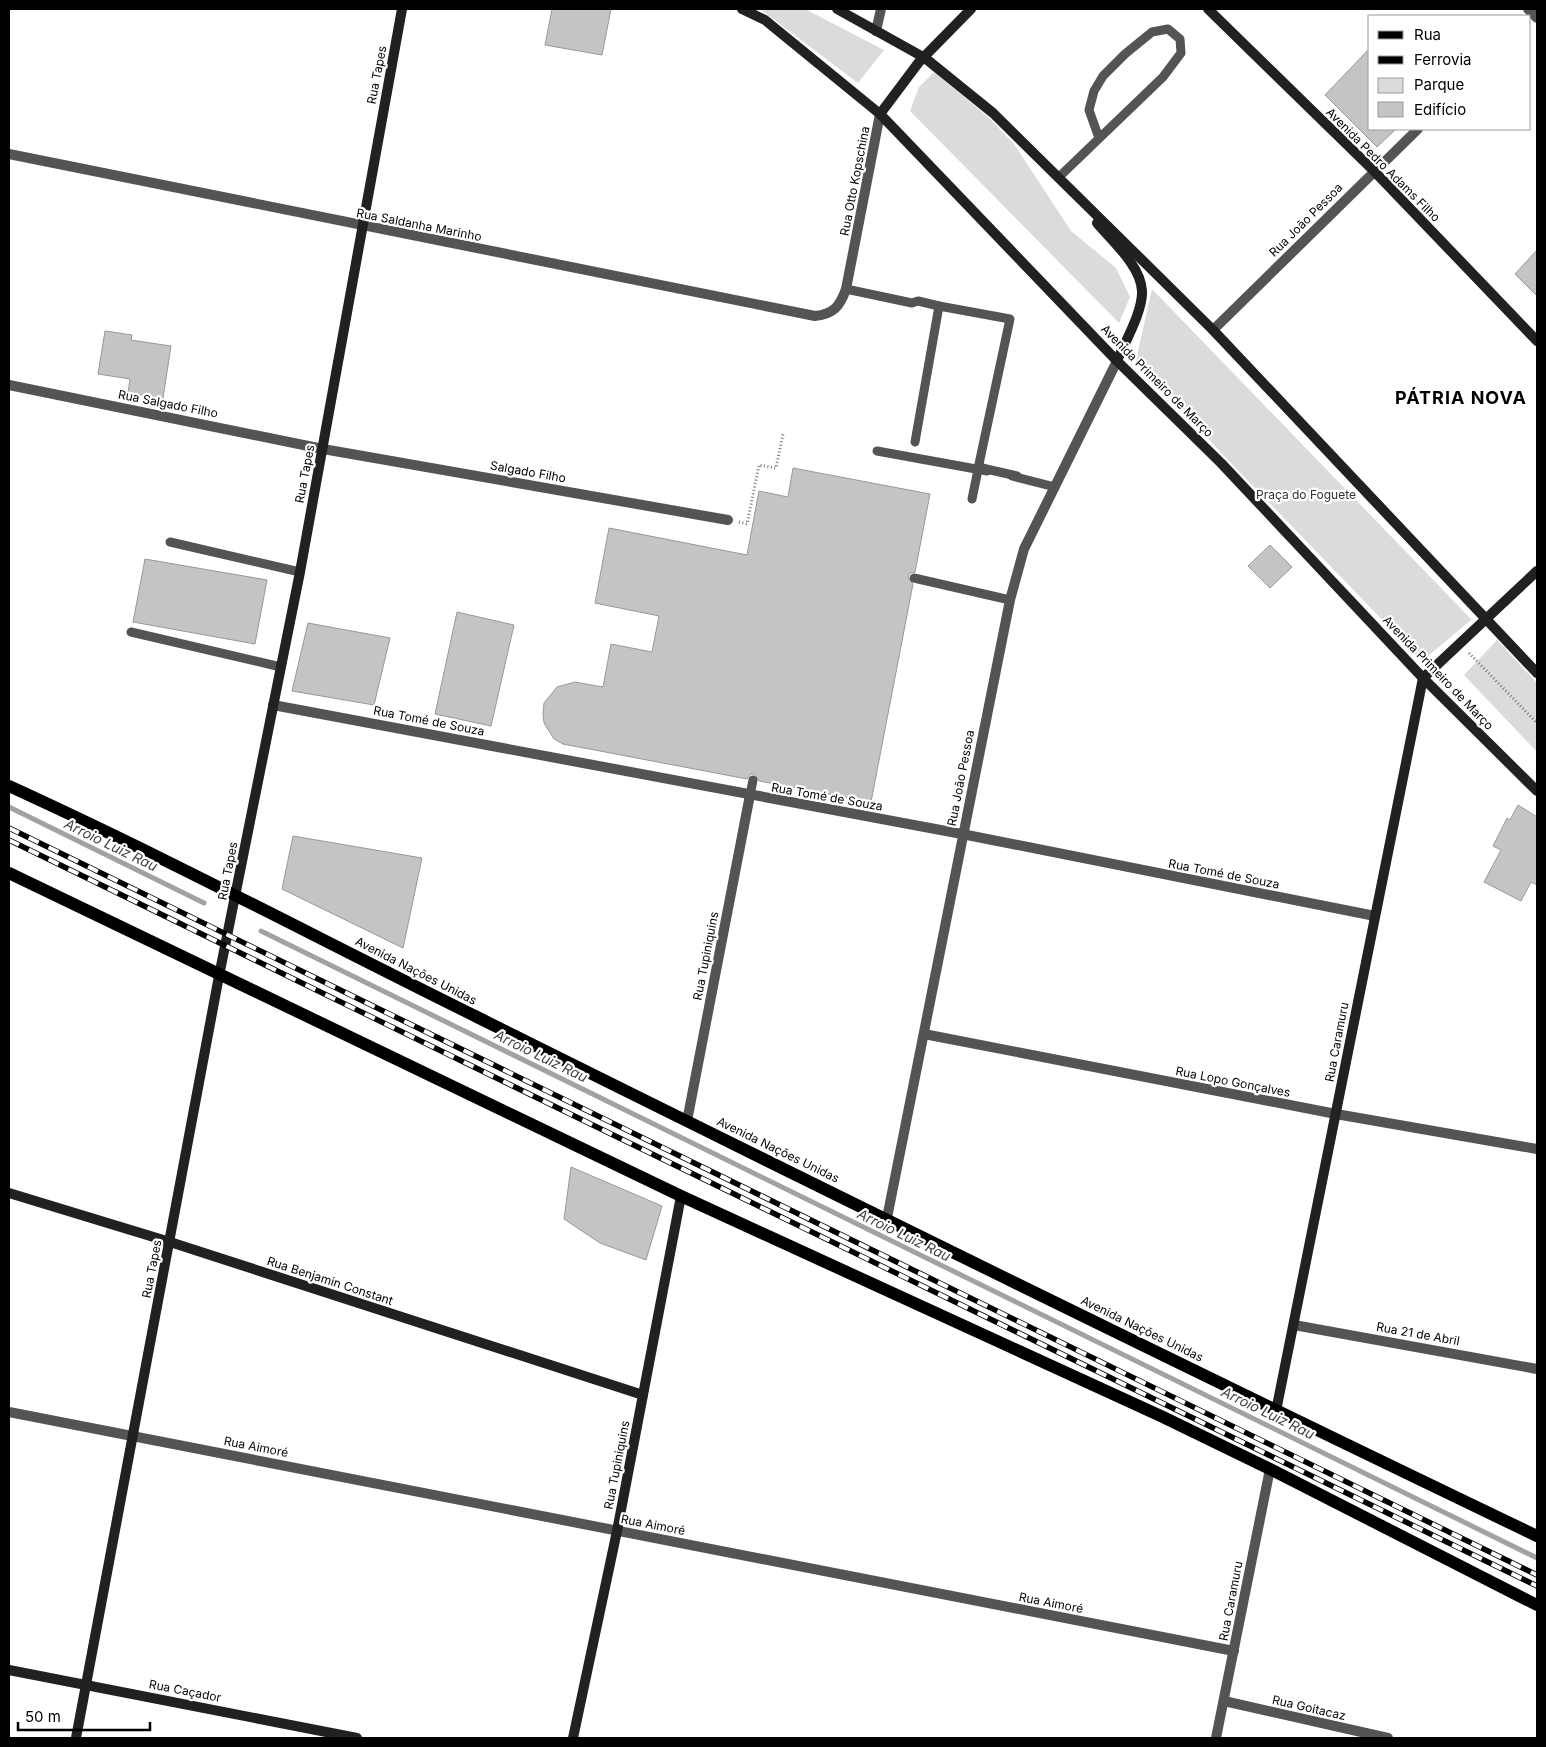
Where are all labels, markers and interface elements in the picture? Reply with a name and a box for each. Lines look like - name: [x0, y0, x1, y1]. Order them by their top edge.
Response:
- legend: [1368, 15, 1531, 130]
- text: Rua: [1414, 25, 1441, 44]
- street label: Rua Tapes: [363, 44, 390, 105]
- text: Ferrovia: [1414, 50, 1471, 69]
- text: Parque: [1414, 75, 1464, 94]
- text: Edifício: [1414, 100, 1466, 119]
- street label: Avenida Pedro Adams Filho: [1323, 105, 1443, 225]
- street label: Rua Otto Kopschina: [837, 125, 872, 237]
- street label: Rua João Pessoa: [1266, 180, 1345, 259]
- street label: Rua Saldanha Marinho: [355, 205, 483, 244]
- street label: Avenida Primeiro de Março: [1098, 321, 1217, 440]
- street label: Rua Salgado Filho: [117, 386, 219, 421]
- district label: PÁTRIA NOVA: [1395, 387, 1527, 408]
- street label: Rua Tapes: [291, 443, 318, 504]
- street label: Salgado Filho: [489, 457, 567, 486]
- park label: Praça do Foguete: [1256, 487, 1356, 502]
- street label: Avenida Primeiro de Março: [1380, 613, 1497, 733]
- street label: Rua Tomé de Souza: [372, 702, 486, 739]
- street label: Rua João Pessoa: [944, 729, 977, 827]
- street label: Rua Tomé de Souza: [770, 779, 884, 814]
- water label: Arroio Luiz Rau: [61, 814, 160, 874]
- street label: Rua Tapes: [214, 840, 241, 901]
- street label: Rua Tomé de Souza: [1167, 855, 1281, 892]
- street label: Rua Tupiniquins: [690, 910, 721, 1001]
- street label: Avenida Nações Unidas: [353, 933, 479, 1008]
- street label: Rua Caramuru: [1321, 1001, 1352, 1083]
- water label: Arroio Luiz Rau: [491, 1025, 590, 1085]
- street label: Rua Lopo Gonçalves: [1174, 1063, 1292, 1100]
- street label: Avenida Nações Unidas: [715, 1113, 842, 1186]
- water label: Arroio Luiz Rau: [854, 1204, 953, 1264]
- street label: Rua Tapes: [138, 1238, 165, 1299]
- street label: Rua Benjamin Constant: [265, 1253, 395, 1308]
- street label: Avenida Nações Unidas: [1079, 1292, 1206, 1365]
- street label: Rua 21 de Abril: [1375, 1319, 1461, 1348]
- water label: Arroio Luiz Rau: [1218, 1382, 1317, 1442]
- street label: Rua Tupiniquins: [601, 1419, 632, 1510]
- street label: Rua Aimoré: [223, 1433, 290, 1460]
- street label: Rua Aimoré: [620, 1511, 687, 1538]
- street label: Rua Caramuru: [1215, 1560, 1246, 1642]
- street label: Rua Aimoré: [1018, 1589, 1085, 1616]
- street label: Rua Caçador: [148, 1676, 223, 1705]
- street label: Rua Goitacaz: [1271, 1692, 1347, 1723]
- scale bar: [18, 1700, 150, 1732]
- text: 50 m: [25, 1707, 61, 1726]

